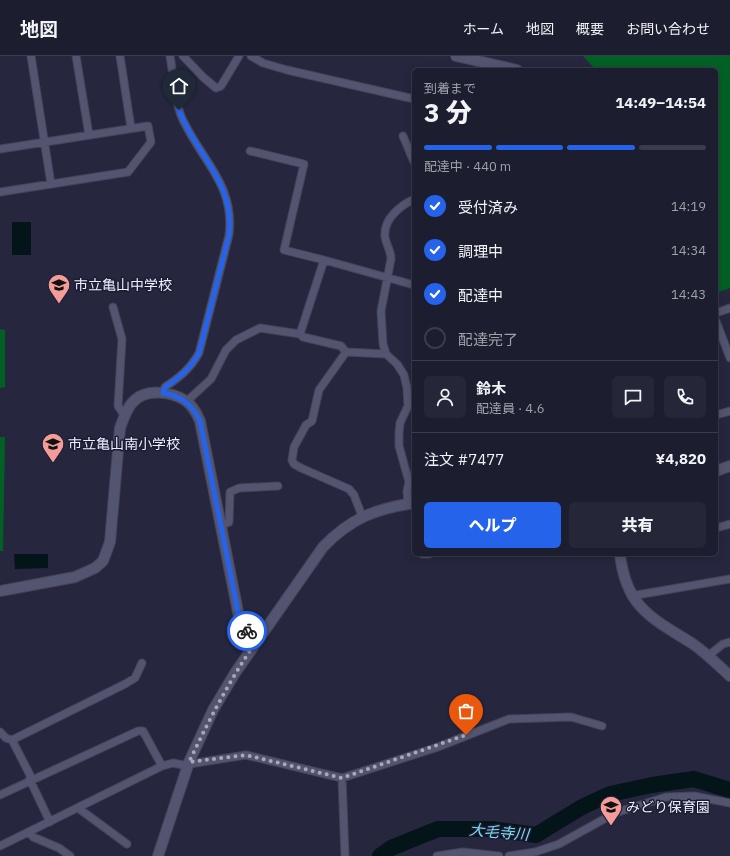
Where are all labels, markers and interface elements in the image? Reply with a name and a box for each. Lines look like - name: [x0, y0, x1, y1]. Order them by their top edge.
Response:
- text: 地図: [20, 17, 58, 41]
- text: ホーム: [462, 20, 504, 38]
- text: 地図: [526, 20, 554, 38]
- text: 概要: [576, 20, 604, 38]
- text: お問い合わせ: [626, 20, 710, 38]
- pin: [162, 69, 196, 110]
- icon: home: [168, 75, 190, 97]
- text: 到着まで: [424, 80, 476, 97]
- text: 14:49–14:54: [615, 93, 706, 112]
- text: 3 分: [424, 95, 472, 129]
- text: 配達中 · 440 m: [424, 158, 511, 175]
- icon: check: [424, 195, 446, 217]
- text: 受付済み: [458, 198, 518, 217]
- text: 14:19: [671, 198, 706, 215]
- icon: check: [424, 239, 446, 261]
- text: 調理中: [458, 242, 503, 261]
- text: 14:34: [671, 242, 706, 259]
- school or university icon: 市立亀山中学校: [46, 272, 72, 305]
- place label: 市立亀山中学校: [74, 276, 172, 294]
- icon: check: [424, 283, 446, 305]
- text: 配達中: [458, 286, 503, 305]
- text: 14:43: [671, 286, 706, 303]
- text: 配達完了: [458, 330, 518, 349]
- button: person: [424, 376, 466, 418]
- button: chat: [612, 376, 654, 418]
- button: phone: [664, 376, 706, 418]
- text: 鈴木: [476, 379, 506, 398]
- text: 配達員 · 4.6: [476, 400, 545, 417]
- school or university icon: 市立亀山南小学校: [40, 431, 66, 464]
- place label: 市立亀山南小学校: [68, 435, 180, 453]
- text: ¥4,820: [656, 449, 706, 468]
- text: 注文 #7477: [424, 450, 504, 469]
- button: ヘルプ: [424, 502, 561, 548]
- button: 共有: [569, 502, 706, 548]
- courier: [227, 611, 267, 651]
- icon: bike: [236, 620, 258, 642]
- pin: [449, 694, 483, 735]
- icon: bag: [455, 700, 477, 722]
- school or university icon: みどり保育園: [598, 794, 624, 827]
- place label: みどり保育園: [626, 798, 710, 816]
- water label: 大毛寺川: [468, 820, 532, 844]

